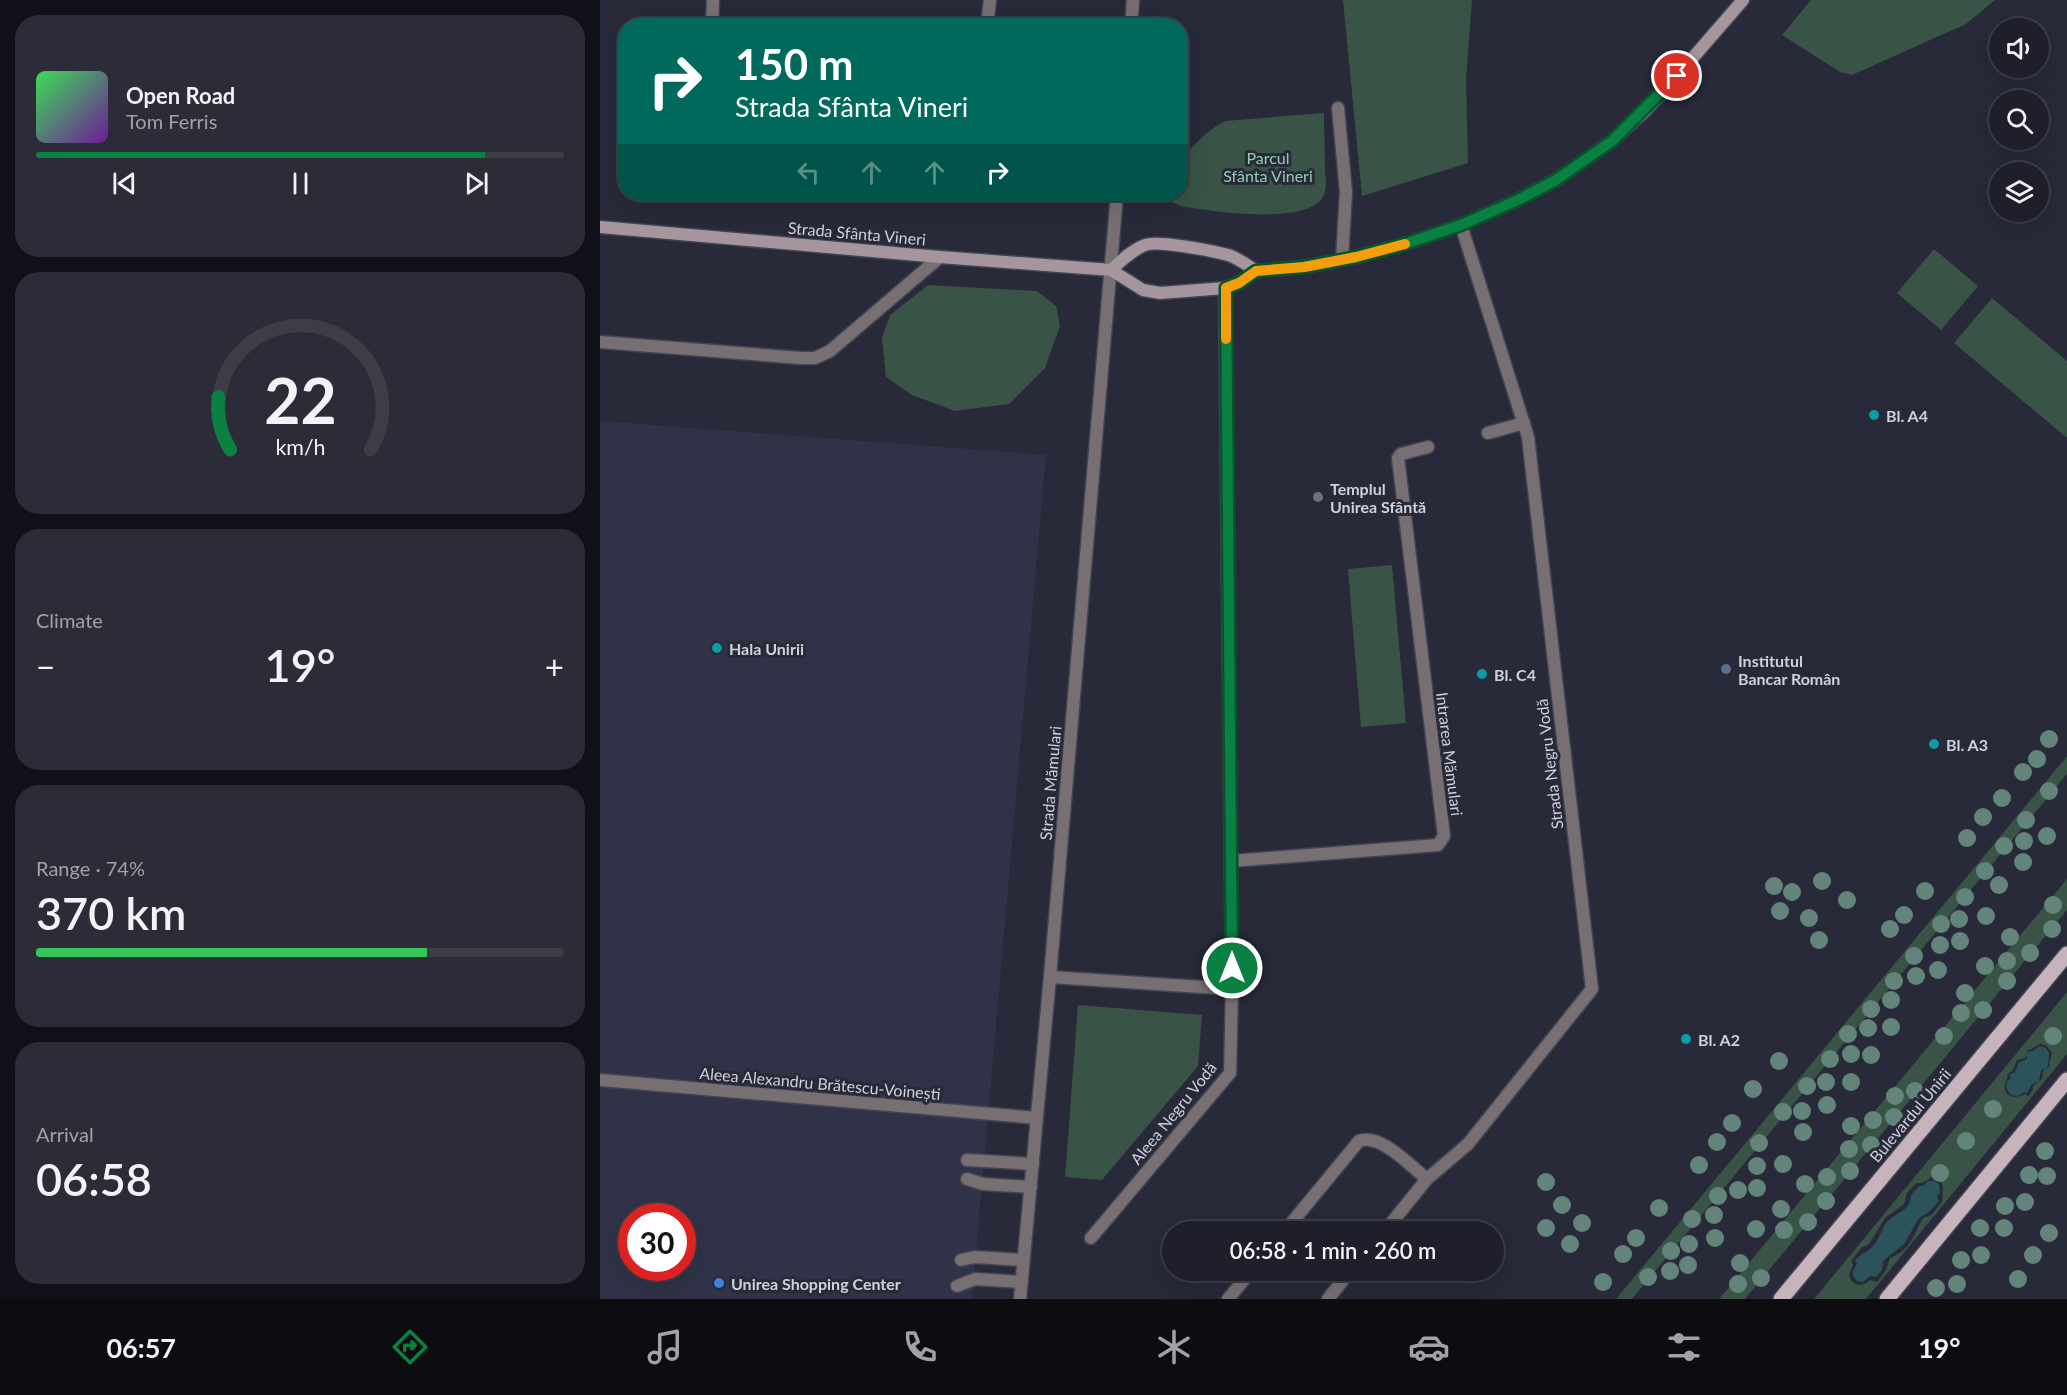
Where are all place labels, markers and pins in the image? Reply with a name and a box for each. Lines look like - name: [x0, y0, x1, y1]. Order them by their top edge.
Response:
- pin: [1651, 50, 1702, 101]
- place label: Bl. A4: [1886, 406, 1928, 425]
- marker: Bl. A4: [1867, 408, 1881, 422]
- place label: Templul Unirea Sfântă: [1330, 479, 1426, 516]
- marker: Templul Unirea Sfântă: [1311, 490, 1325, 504]
- place label: Hala Unirii: [729, 639, 804, 658]
- marker: Hala Unirii: [710, 641, 724, 655]
- place label: Institutul Bancar Român: [1738, 651, 1840, 688]
- marker: Institutul Bancar Român: [1719, 662, 1733, 676]
- place label: Bl. C4: [1494, 665, 1536, 684]
- marker: Bl. C4: [1475, 667, 1489, 681]
- place label: Bl. A3: [1946, 735, 1988, 754]
- marker: Bl. A3: [1927, 737, 1941, 751]
- place label: Bl. A2: [1698, 1030, 1740, 1049]
- marker: Bl. A2: [1679, 1032, 1693, 1046]
- place label: Unirea Shopping Center: [731, 1274, 901, 1293]
- marker: Unirea Shopping Center: [712, 1276, 726, 1290]

